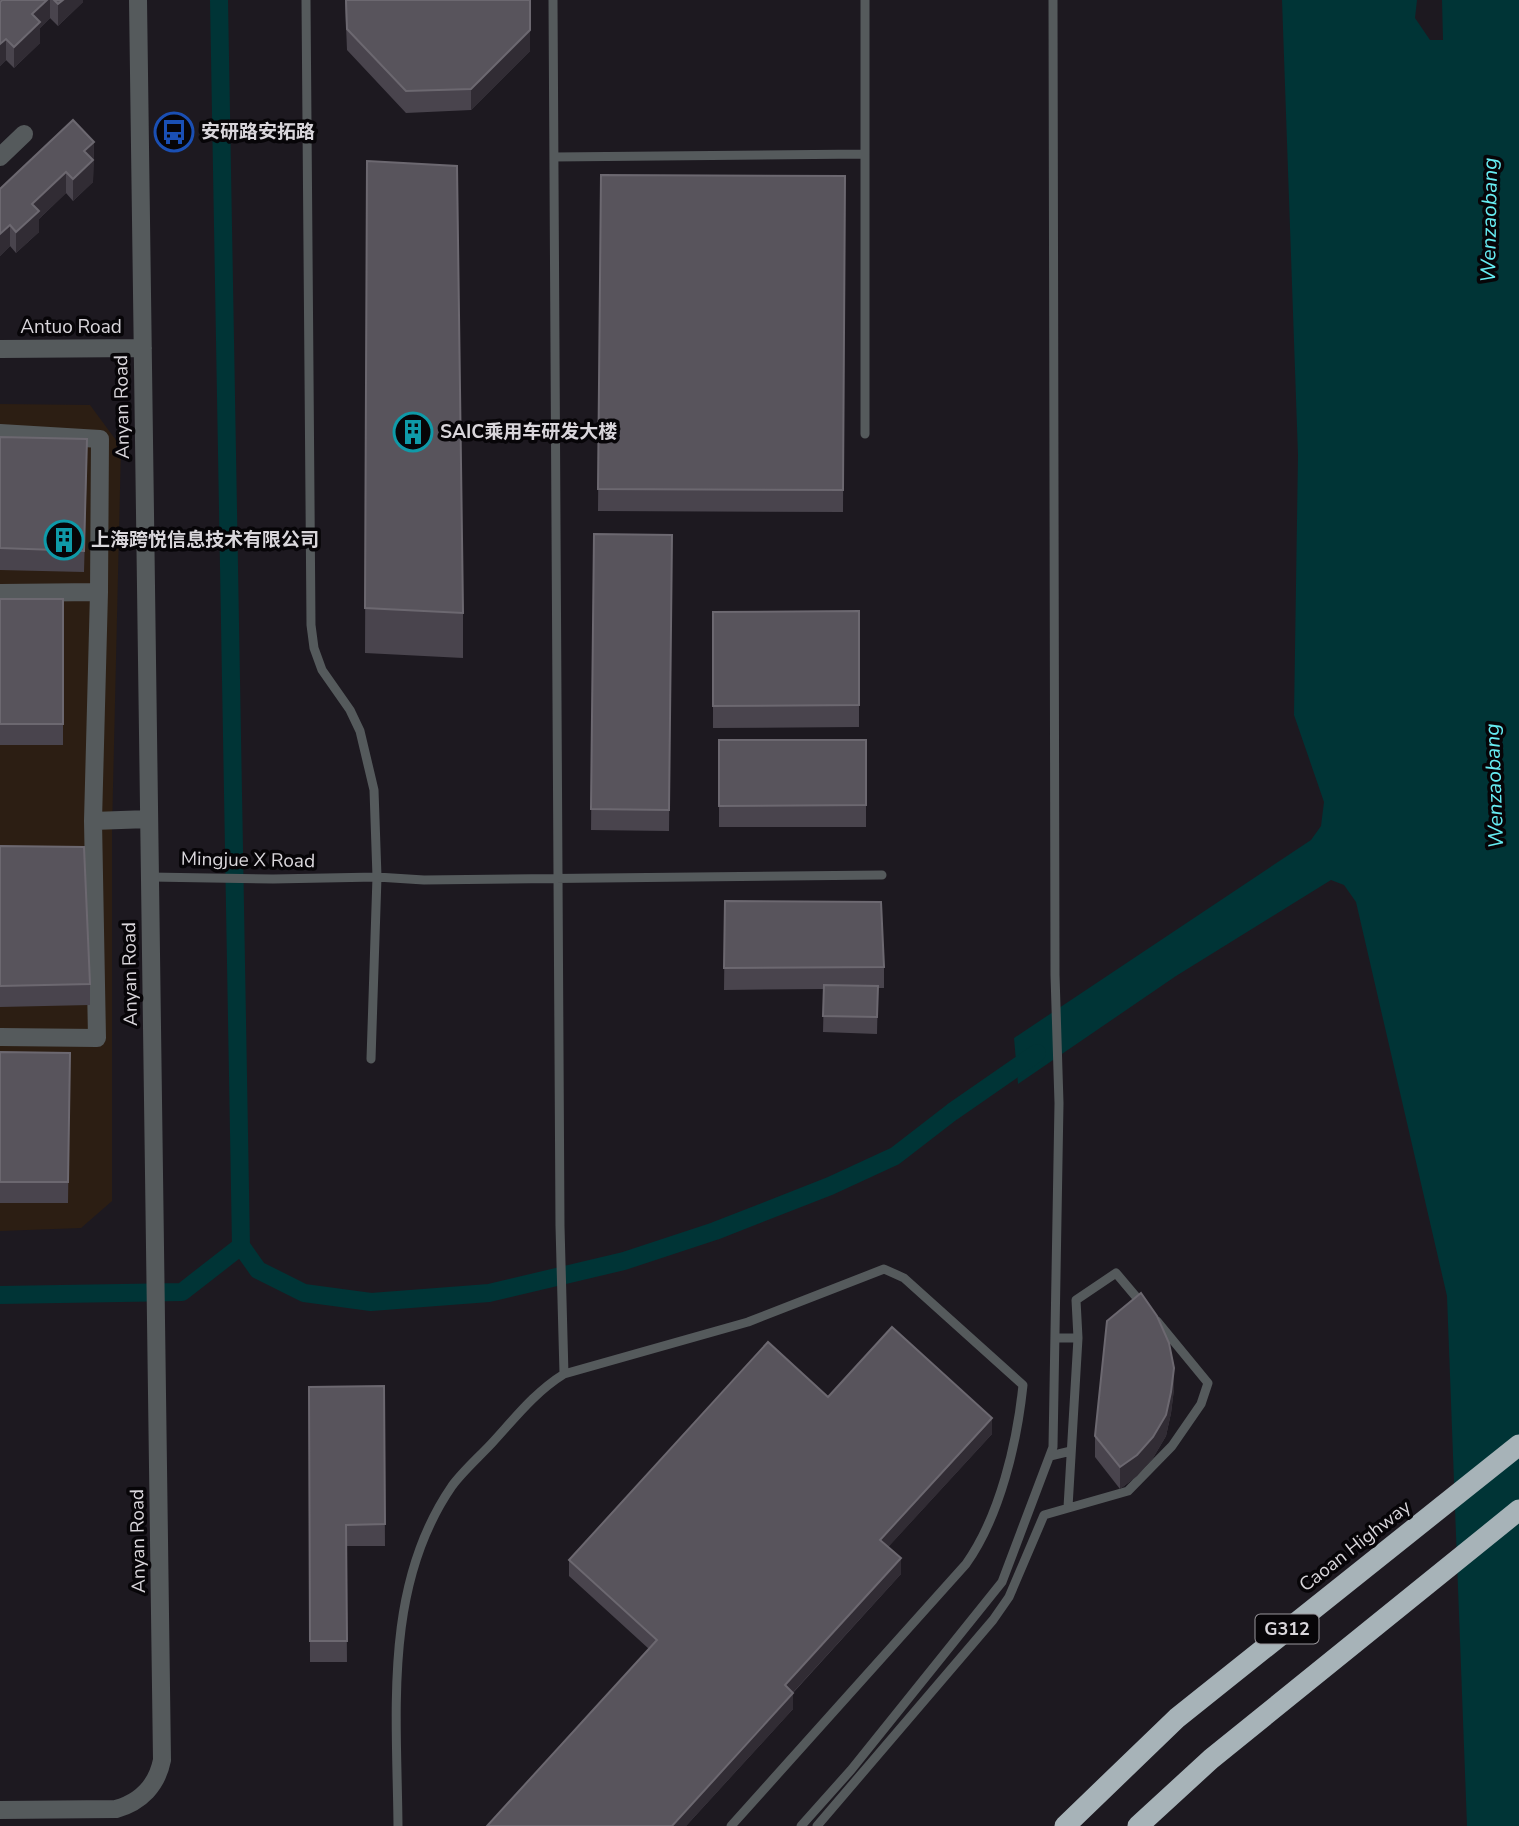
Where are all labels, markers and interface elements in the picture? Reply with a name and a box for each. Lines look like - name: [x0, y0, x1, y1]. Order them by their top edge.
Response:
- bus stop icon: 安研路安拓路: [153, 111, 195, 153]
- place label: 安研路安拓路: [201, 119, 315, 145]
- water label: Wenzaobang: [1474, 157, 1504, 283]
- street label: Antuo Road: [20, 314, 122, 340]
- street label: Anyan Road: [108, 355, 136, 459]
- building icon: SAIC乘用车研发大楼: [392, 411, 434, 453]
- place label: SAIC乘用车研发大楼: [440, 419, 617, 445]
- building icon: 上海跨悦信息技术有限公司: [43, 519, 85, 561]
- place label: 上海跨悦信息技术有限公司: [91, 527, 319, 553]
- water label: Wenzaobang: [1478, 723, 1510, 849]
- street label: Mingjue X Road: [181, 846, 315, 874]
- street label: Anyan Road: [116, 922, 144, 1026]
- street label: Anyan Road: [124, 1489, 152, 1593]
- street label: Caoan Highway: [1294, 1494, 1416, 1598]
- road number: G312: [1256, 1614, 1318, 1644]

